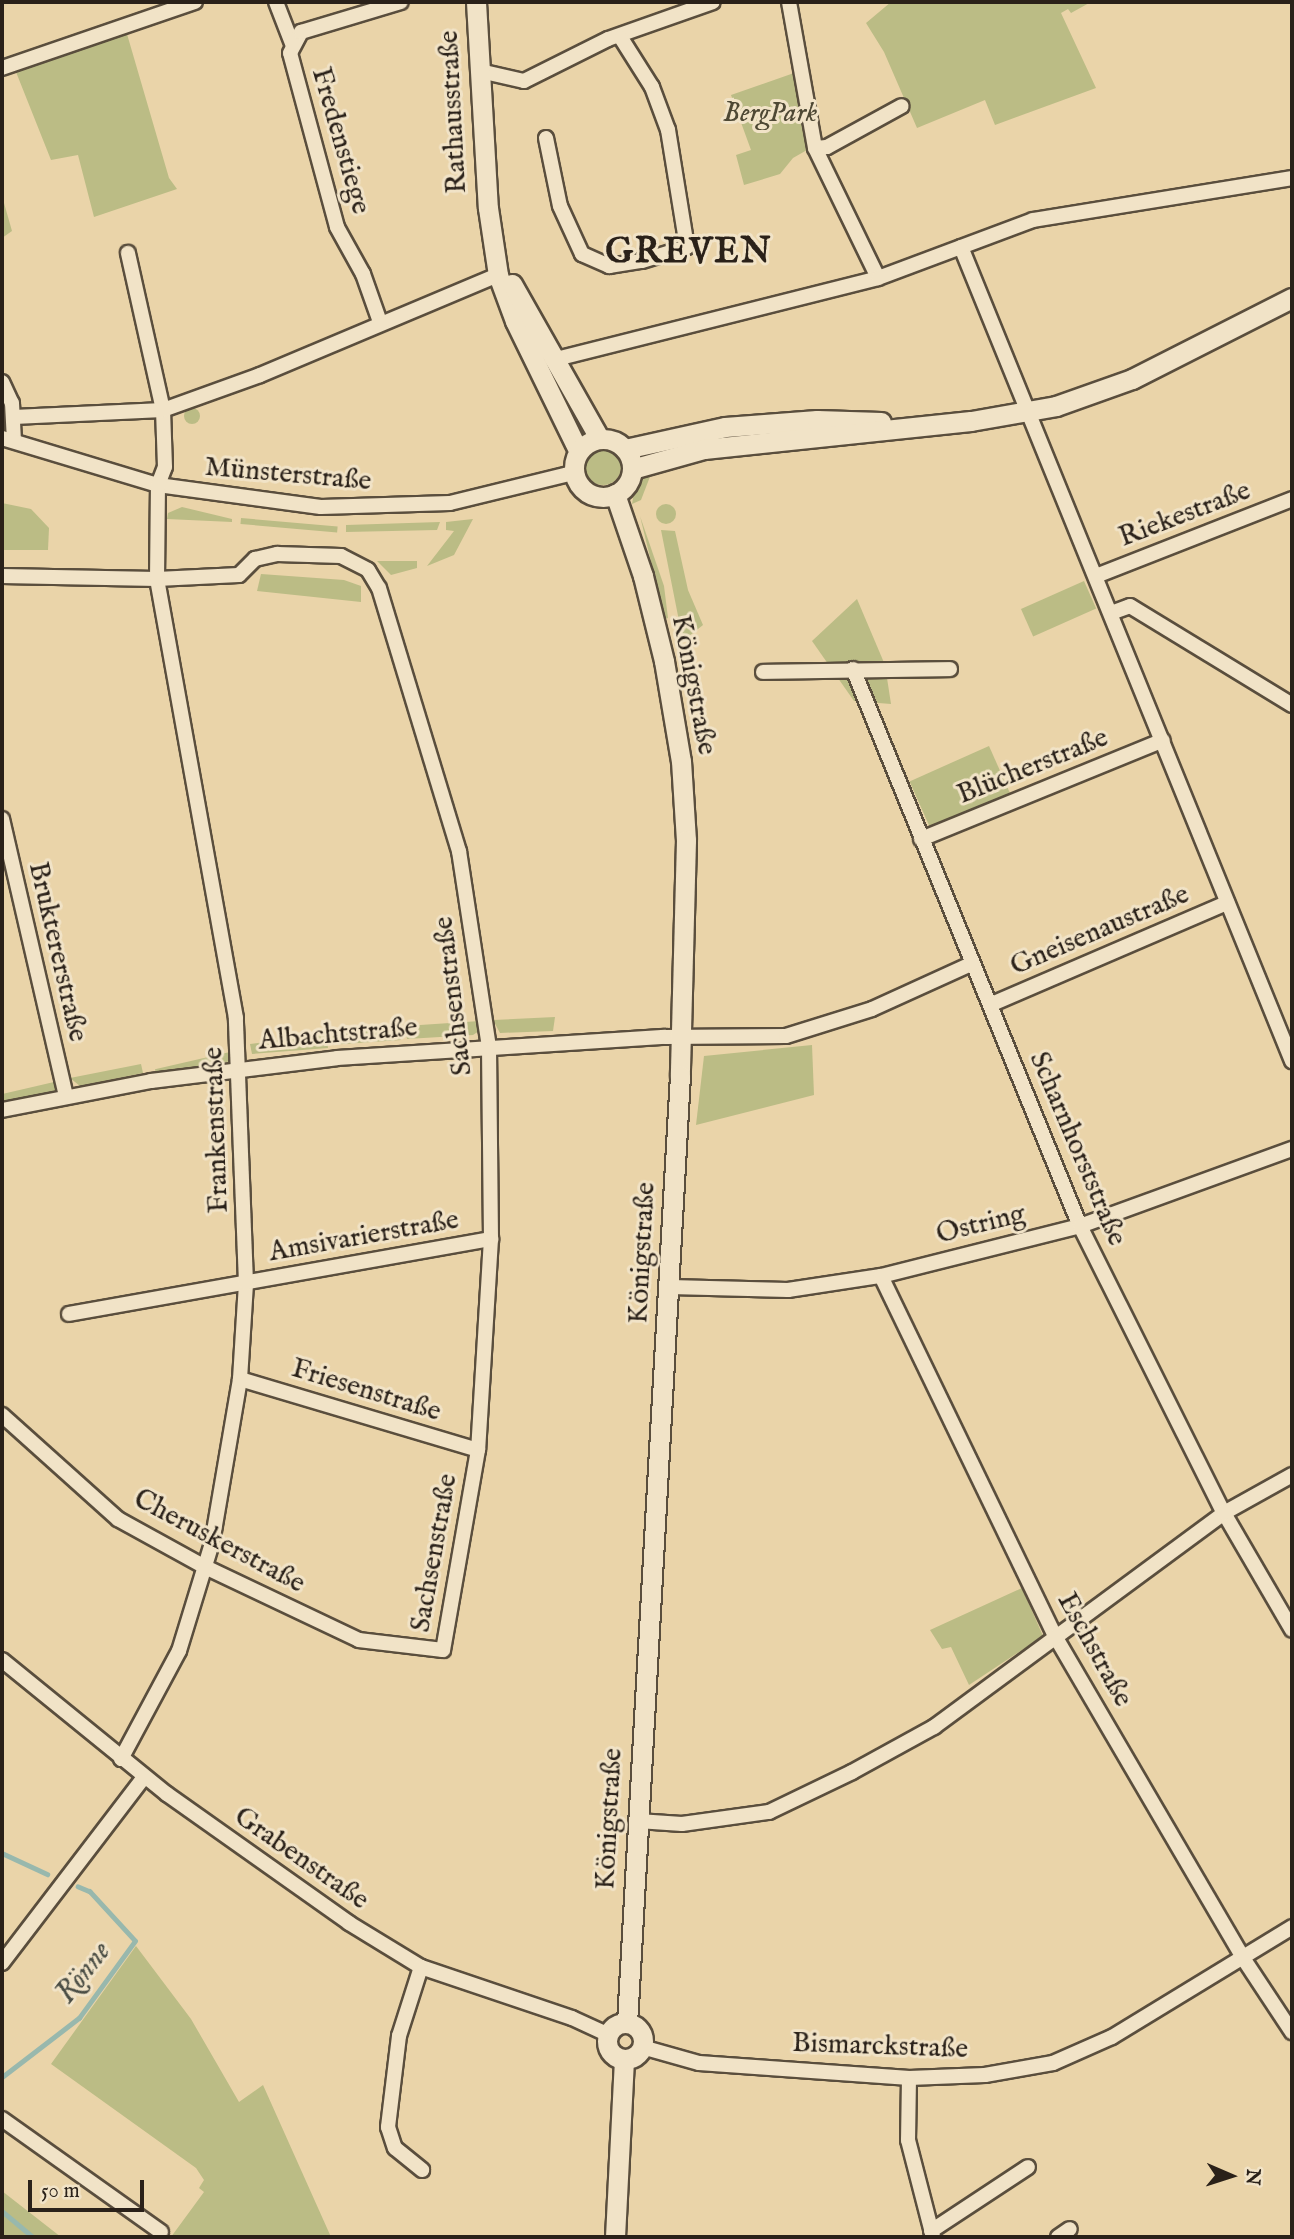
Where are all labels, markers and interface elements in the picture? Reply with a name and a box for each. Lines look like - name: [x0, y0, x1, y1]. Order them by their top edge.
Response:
- street label: Rathausstraße: [433, 30, 475, 194]
- street label: Fredenstiege: [303, 64, 377, 218]
- park label: BergPark: [723, 97, 817, 131]
- district label: GREVEN: [606, 232, 772, 274]
- street label: Münsterstraße: [203, 451, 373, 499]
- street label: Riekestraße: [1114, 475, 1256, 555]
- street label: Königstraße: [663, 612, 723, 758]
- street label: Blücherstraße: [953, 722, 1113, 812]
- street label: Bruktererstraße: [20, 859, 94, 1045]
- street label: Gneisenaustraße: [1006, 878, 1194, 984]
- street label: Sachsenstraße: [428, 914, 480, 1078]
- street label: Albachtstraße: [257, 1011, 419, 1059]
- street label: Frankenstraße: [197, 1046, 237, 1214]
- street label: Scharnhorststraße: [1021, 1047, 1133, 1251]
- street label: Königstraße: [623, 1181, 663, 1325]
- street label: Ostring: [933, 1198, 1029, 1252]
- street label: Amsivarierstraße: [267, 1204, 461, 1270]
- street label: Friesenstraße: [287, 1352, 445, 1430]
- street label: Sachsenstraße: [405, 1471, 465, 1635]
- street label: Cheruskerstraße: [128, 1483, 310, 1601]
- street label: Eschstraße: [1049, 1587, 1139, 1713]
- street label: Königstraße: [590, 1747, 630, 1891]
- street label: Grabenstraße: [227, 1800, 375, 1918]
- water label: Rönne: [49, 1935, 119, 2011]
- street label: Bismarckstraße: [791, 2027, 969, 2067]
- north arrow: [1196, 2141, 1266, 2211]
- scale bar: [32, 2166, 147, 2210]
- text: N: [1240, 2168, 1264, 2186]
- text: 50 m: [41, 2178, 80, 2205]

